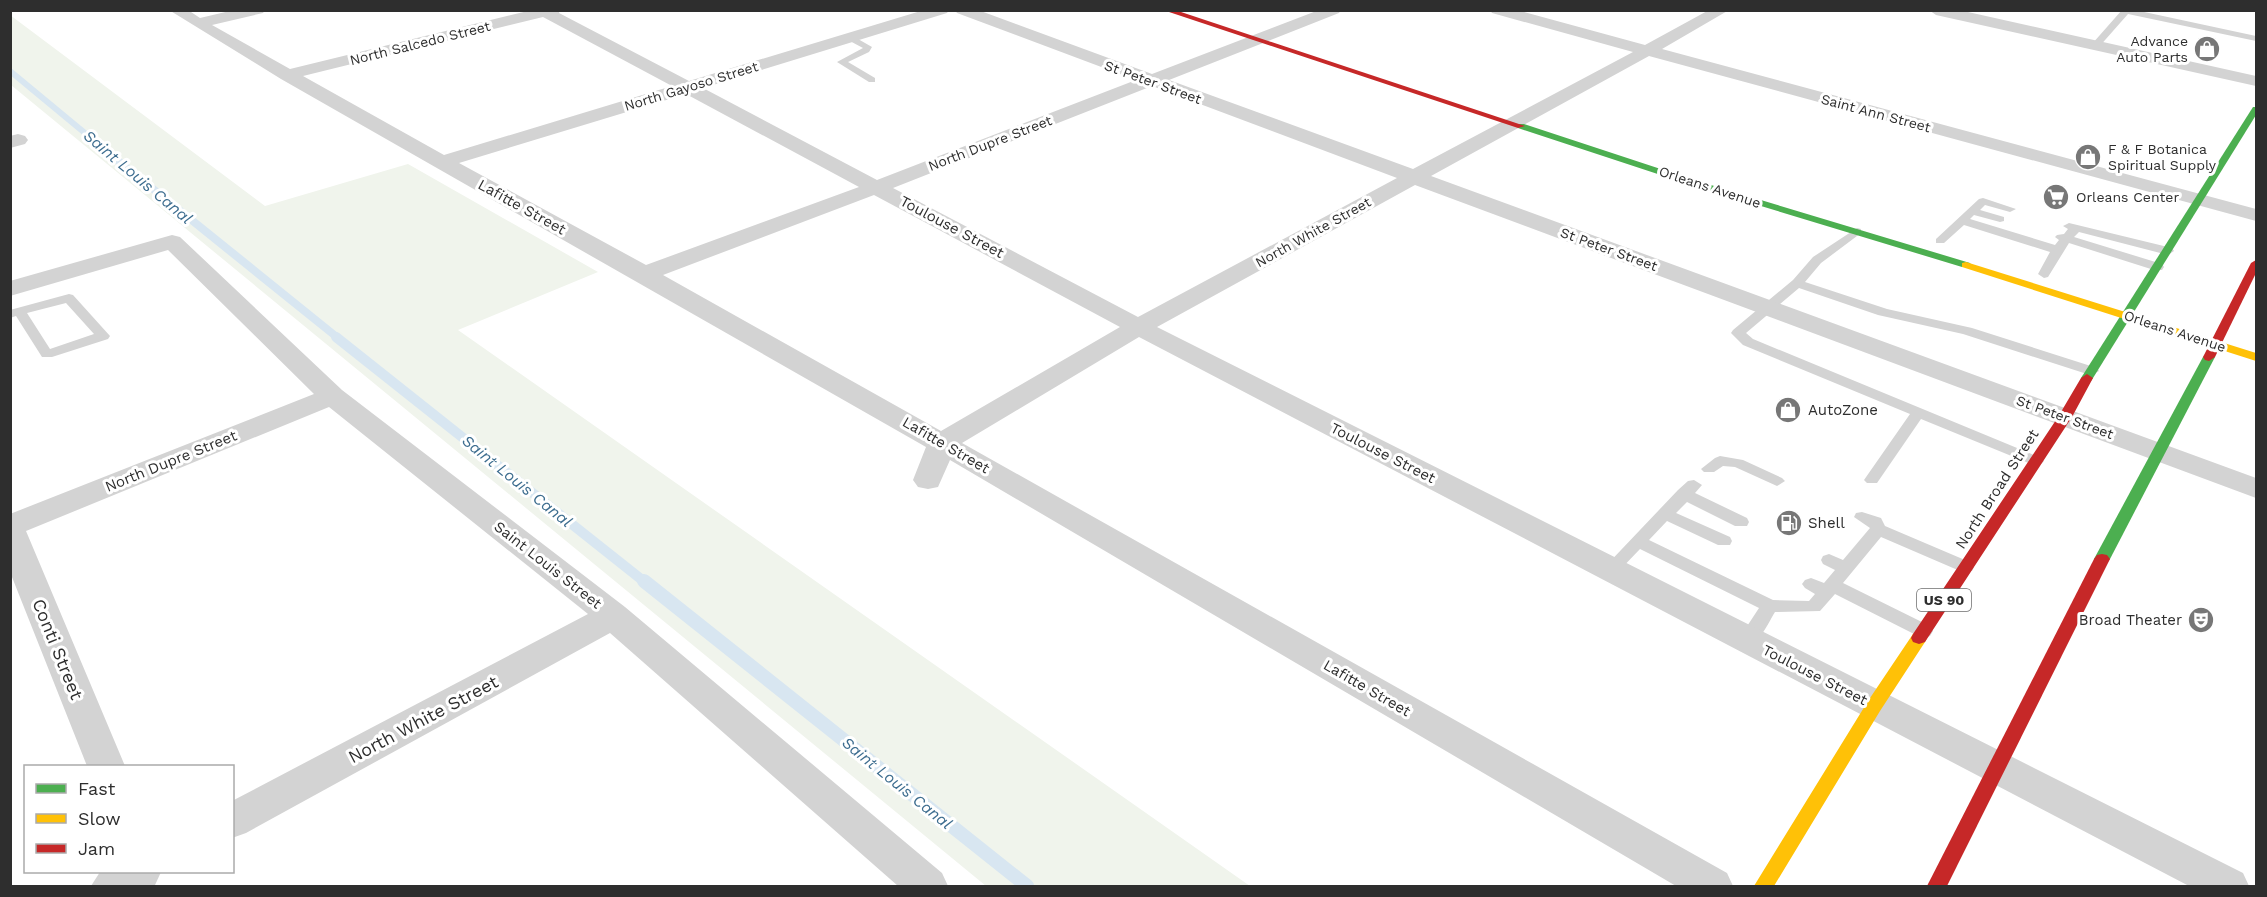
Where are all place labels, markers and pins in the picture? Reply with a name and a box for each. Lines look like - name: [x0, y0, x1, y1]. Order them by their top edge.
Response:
- place label: Advance Auto Parts: [2116, 33, 2188, 65]
- shop icon: Advance Auto Parts: [2192, 34, 2222, 64]
- place label: F & F Botanica Spiritual Supply: [2108, 141, 2217, 173]
- shop icon: F & F Botanica Spiritual Supply: [2073, 142, 2103, 172]
- supermarket icon: Orleans Center: [2041, 182, 2071, 212]
- place label: Orleans Center: [2076, 189, 2179, 205]
- shop icon: AutoZone: [1773, 395, 1803, 425]
- place label: AutoZone: [1808, 401, 1878, 419]
- fuel station icon: Shell: [1774, 508, 1804, 538]
- place label: Shell: [1808, 514, 1845, 532]
- theatre icon: Broad Theater: [2186, 605, 2216, 635]
- place label: Broad Theater: [2079, 611, 2182, 629]

